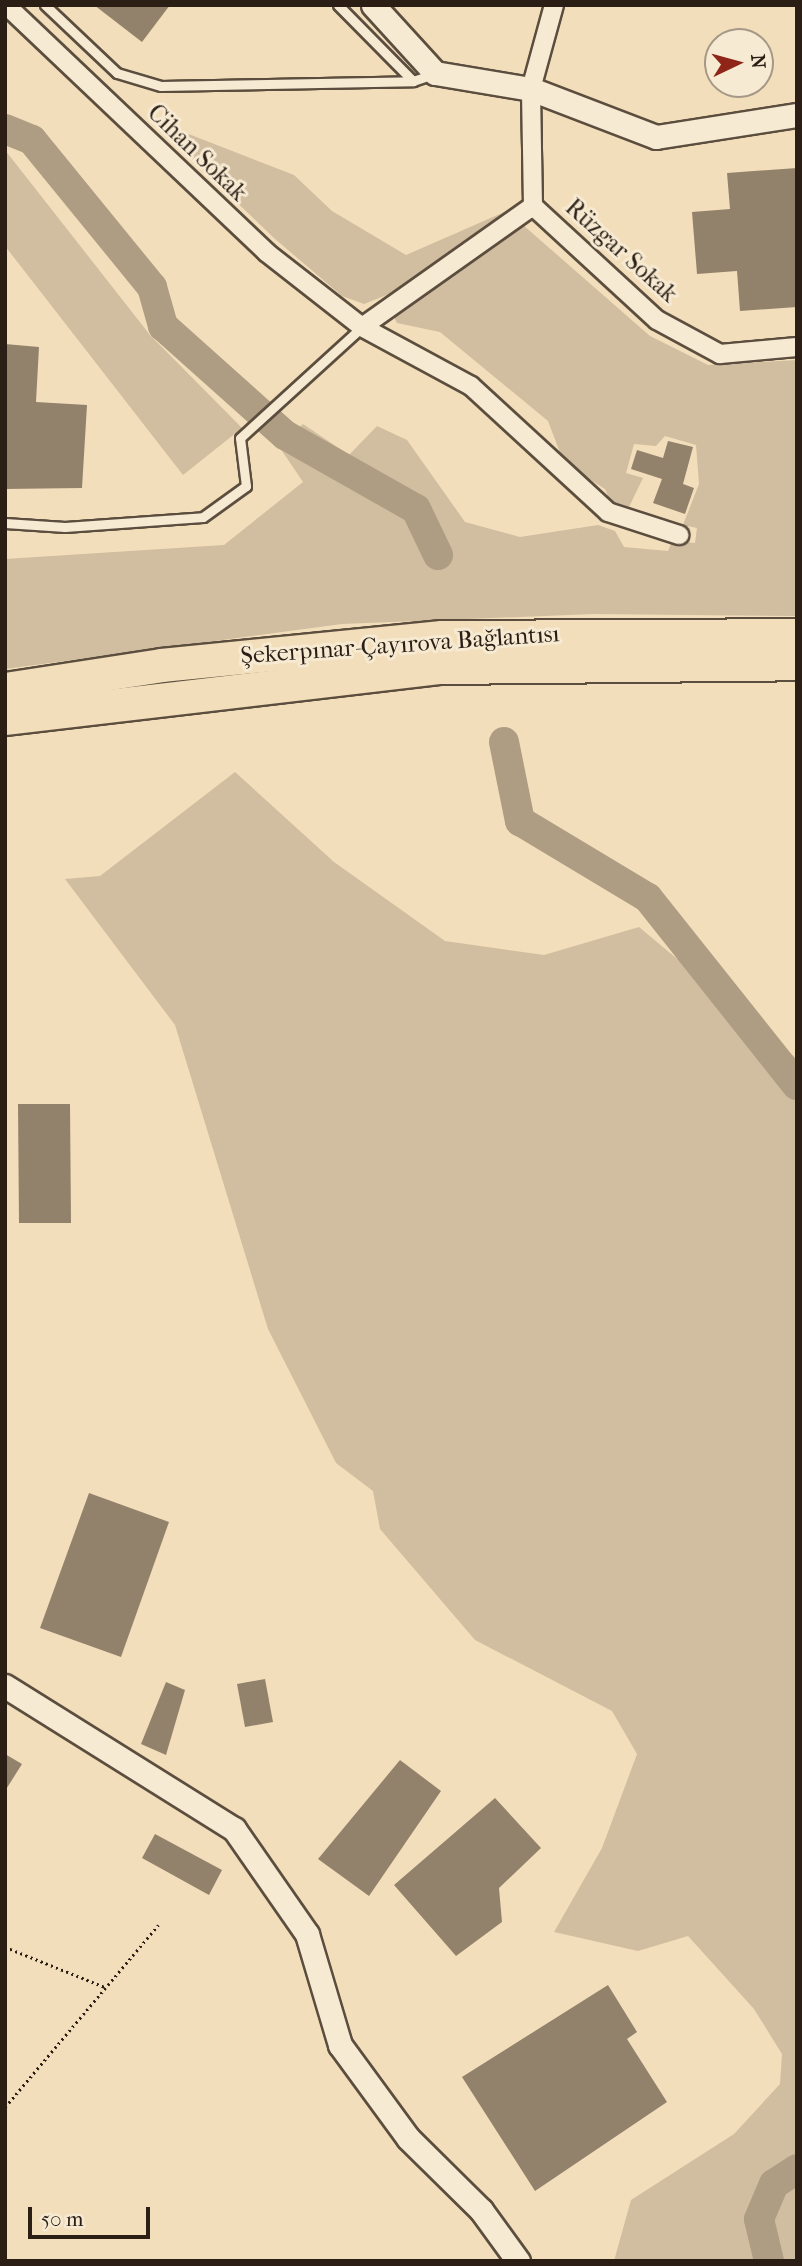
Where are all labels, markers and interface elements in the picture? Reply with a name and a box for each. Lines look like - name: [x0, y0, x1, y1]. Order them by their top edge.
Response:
- north arrow: [704, 28, 774, 98]
- text: N: [746, 53, 770, 69]
- street label: Cihan Sokak: [141, 99, 253, 207]
- street label: Rüzgar Sokak: [559, 193, 683, 309]
- street label: Şekerpınar-Çayırova Bağlantısı: [240, 619, 560, 671]
- scale bar: [32, 2192, 154, 2236]
- text: 50 m: [41, 2207, 84, 2231]

